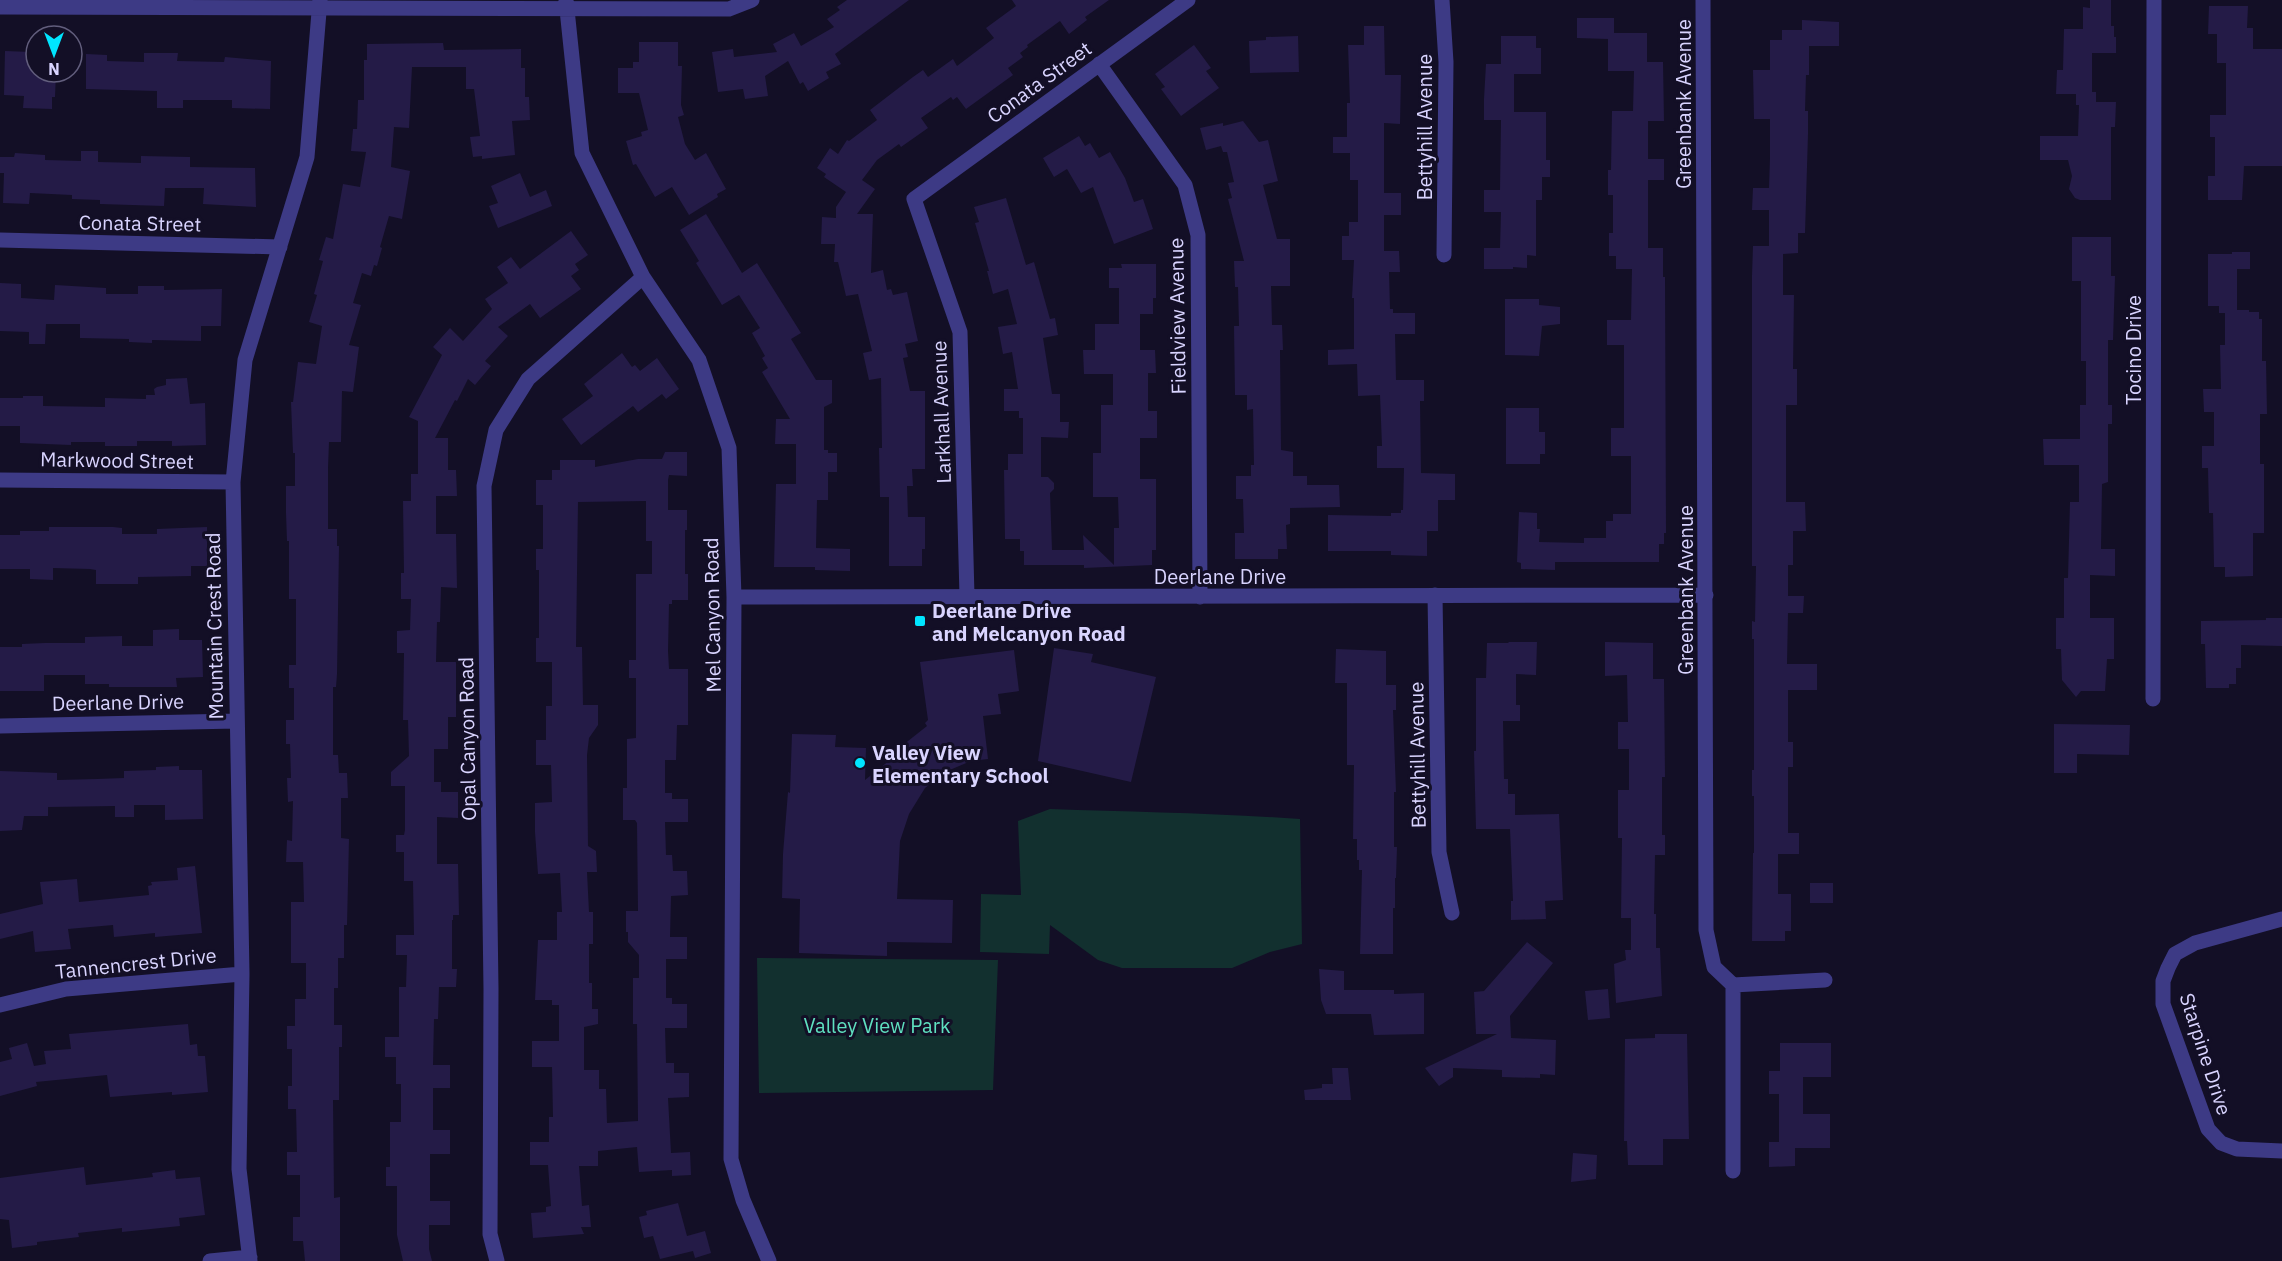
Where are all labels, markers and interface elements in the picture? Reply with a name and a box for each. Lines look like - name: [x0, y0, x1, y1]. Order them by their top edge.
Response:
- street label: Greenbank Avenue: [1670, 19, 1697, 189]
- north arrow: [24, 24, 84, 84]
- street label: Conata Street: [981, 35, 1097, 129]
- street label: Bettyhill Avenue: [1411, 54, 1438, 200]
- text: N: [48, 59, 60, 79]
- street label: Conata Street: [78, 208, 202, 238]
- street label: Fieldview Avenue: [1162, 237, 1192, 395]
- street label: Tocino Drive: [2120, 295, 2147, 405]
- street label: Larkhall Avenue: [925, 340, 957, 484]
- street label: Markwood Street: [40, 445, 194, 475]
- street label: Greenbank Avenue: [1672, 505, 1699, 675]
- street label: Mountain Crest Road: [199, 532, 229, 720]
- street label: Mel Canyon Road: [697, 537, 727, 693]
- street label: Deerlane Drive: [1154, 563, 1286, 590]
- place label: Deerlane Drive and Melcanyon Road: [932, 597, 1126, 647]
- marker: Deerlane Drive and Melcanyon Road: [913, 614, 927, 628]
- street label: Opal Canyon Road: [452, 657, 482, 821]
- street label: Bettyhill Avenue: [1402, 682, 1432, 828]
- street label: Deerlane Drive: [52, 687, 184, 717]
- place label: Valley View Elementary School: [872, 739, 1049, 789]
- marker: Valley View Elementary School: [853, 756, 867, 770]
- street label: Tannencrest Drive: [54, 941, 218, 985]
- street label: Starpine Drive: [2174, 990, 2238, 1118]
- park label: Valley View Park: [803, 1012, 951, 1039]

